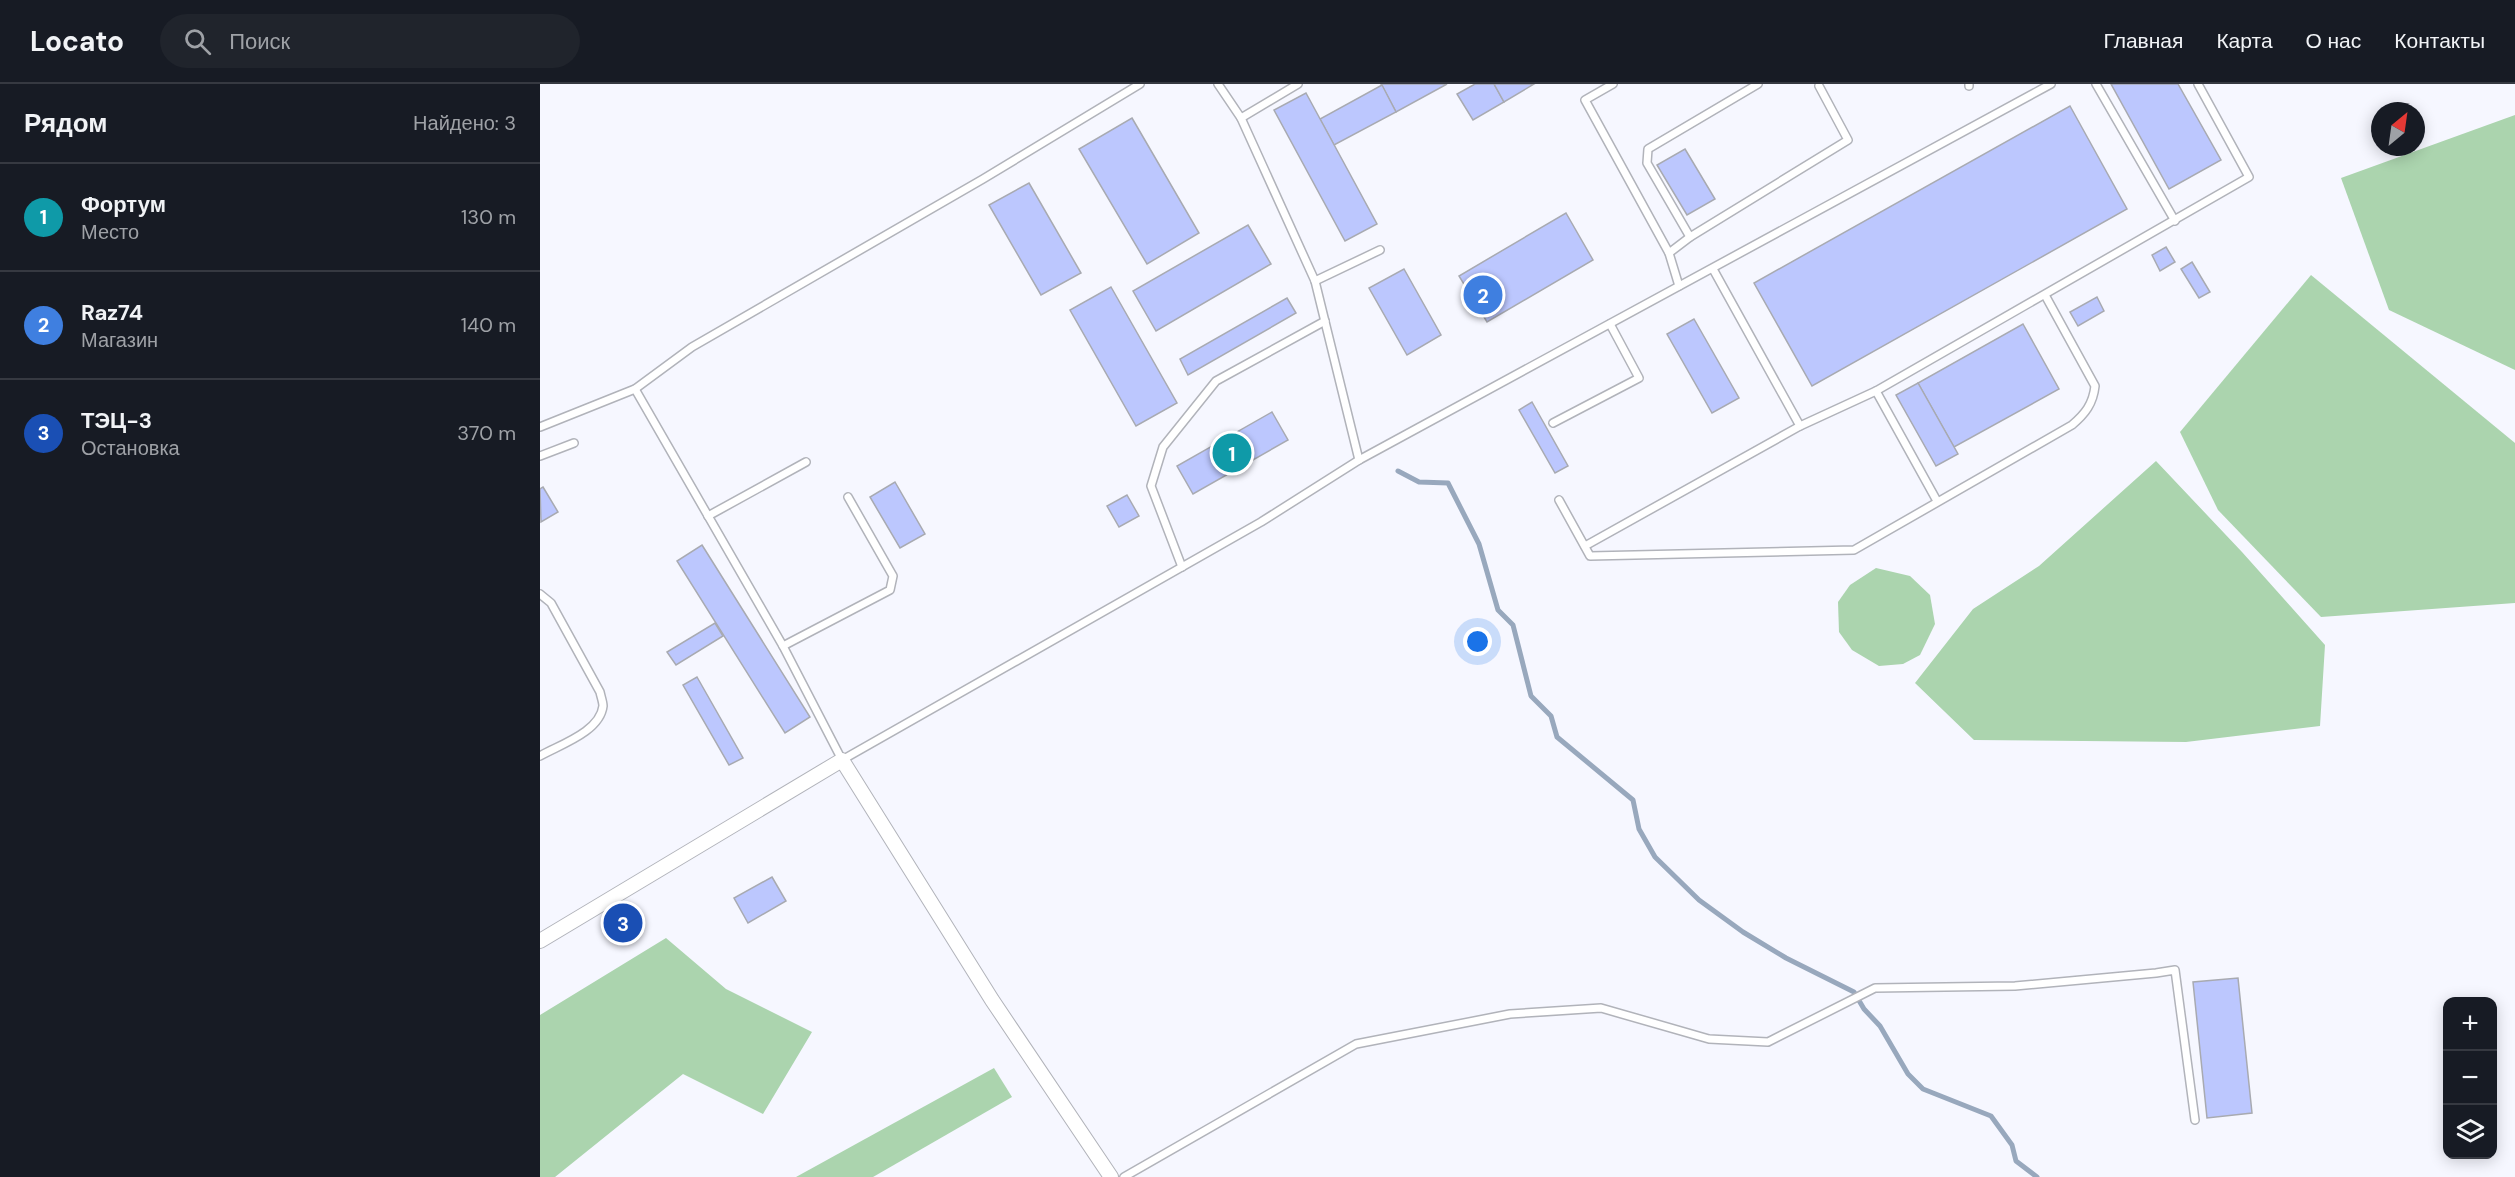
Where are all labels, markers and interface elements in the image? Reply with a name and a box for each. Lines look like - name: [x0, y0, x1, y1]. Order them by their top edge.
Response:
- search box: [160, 14, 580, 68]
- text: Locato: [30, 23, 124, 60]
- icon: search: [181, 25, 214, 58]
- text: Поиск: [229, 27, 290, 56]
- text: Главная: [2103, 27, 2183, 55]
- text: Карта: [2216, 27, 2273, 55]
- text: О нас: [2306, 27, 2361, 55]
- text: Контакты: [2394, 27, 2485, 55]
- north arrow: [2371, 102, 2425, 156]
- text: Рядом: [24, 106, 107, 140]
- text: Найдено: 3: [413, 110, 516, 136]
- text: Фортум: [81, 190, 166, 219]
- text: 1: [40, 204, 47, 230]
- text: 130 m: [461, 204, 516, 230]
- text: Место: [81, 219, 139, 245]
- pin: 2: [1464, 272, 1502, 318]
- text: Raz74: [81, 298, 143, 327]
- text: 2: [38, 312, 49, 338]
- text: 140 m: [461, 312, 516, 338]
- text: Магазин: [81, 327, 158, 353]
- text: ТЭЦ-3: [81, 406, 152, 435]
- text: 3: [37, 420, 50, 446]
- text: 370 m: [457, 420, 516, 446]
- pin: 1: [1212, 430, 1252, 476]
- text: Остановка: [81, 435, 180, 461]
- your location: [1463, 627, 1492, 656]
- pin: 3: [604, 900, 643, 946]
- map controls: [2443, 997, 2497, 1159]
- button: +: [2443, 997, 2497, 1051]
- button: −: [2443, 1051, 2497, 1105]
- button: layers: [2443, 1105, 2497, 1159]

